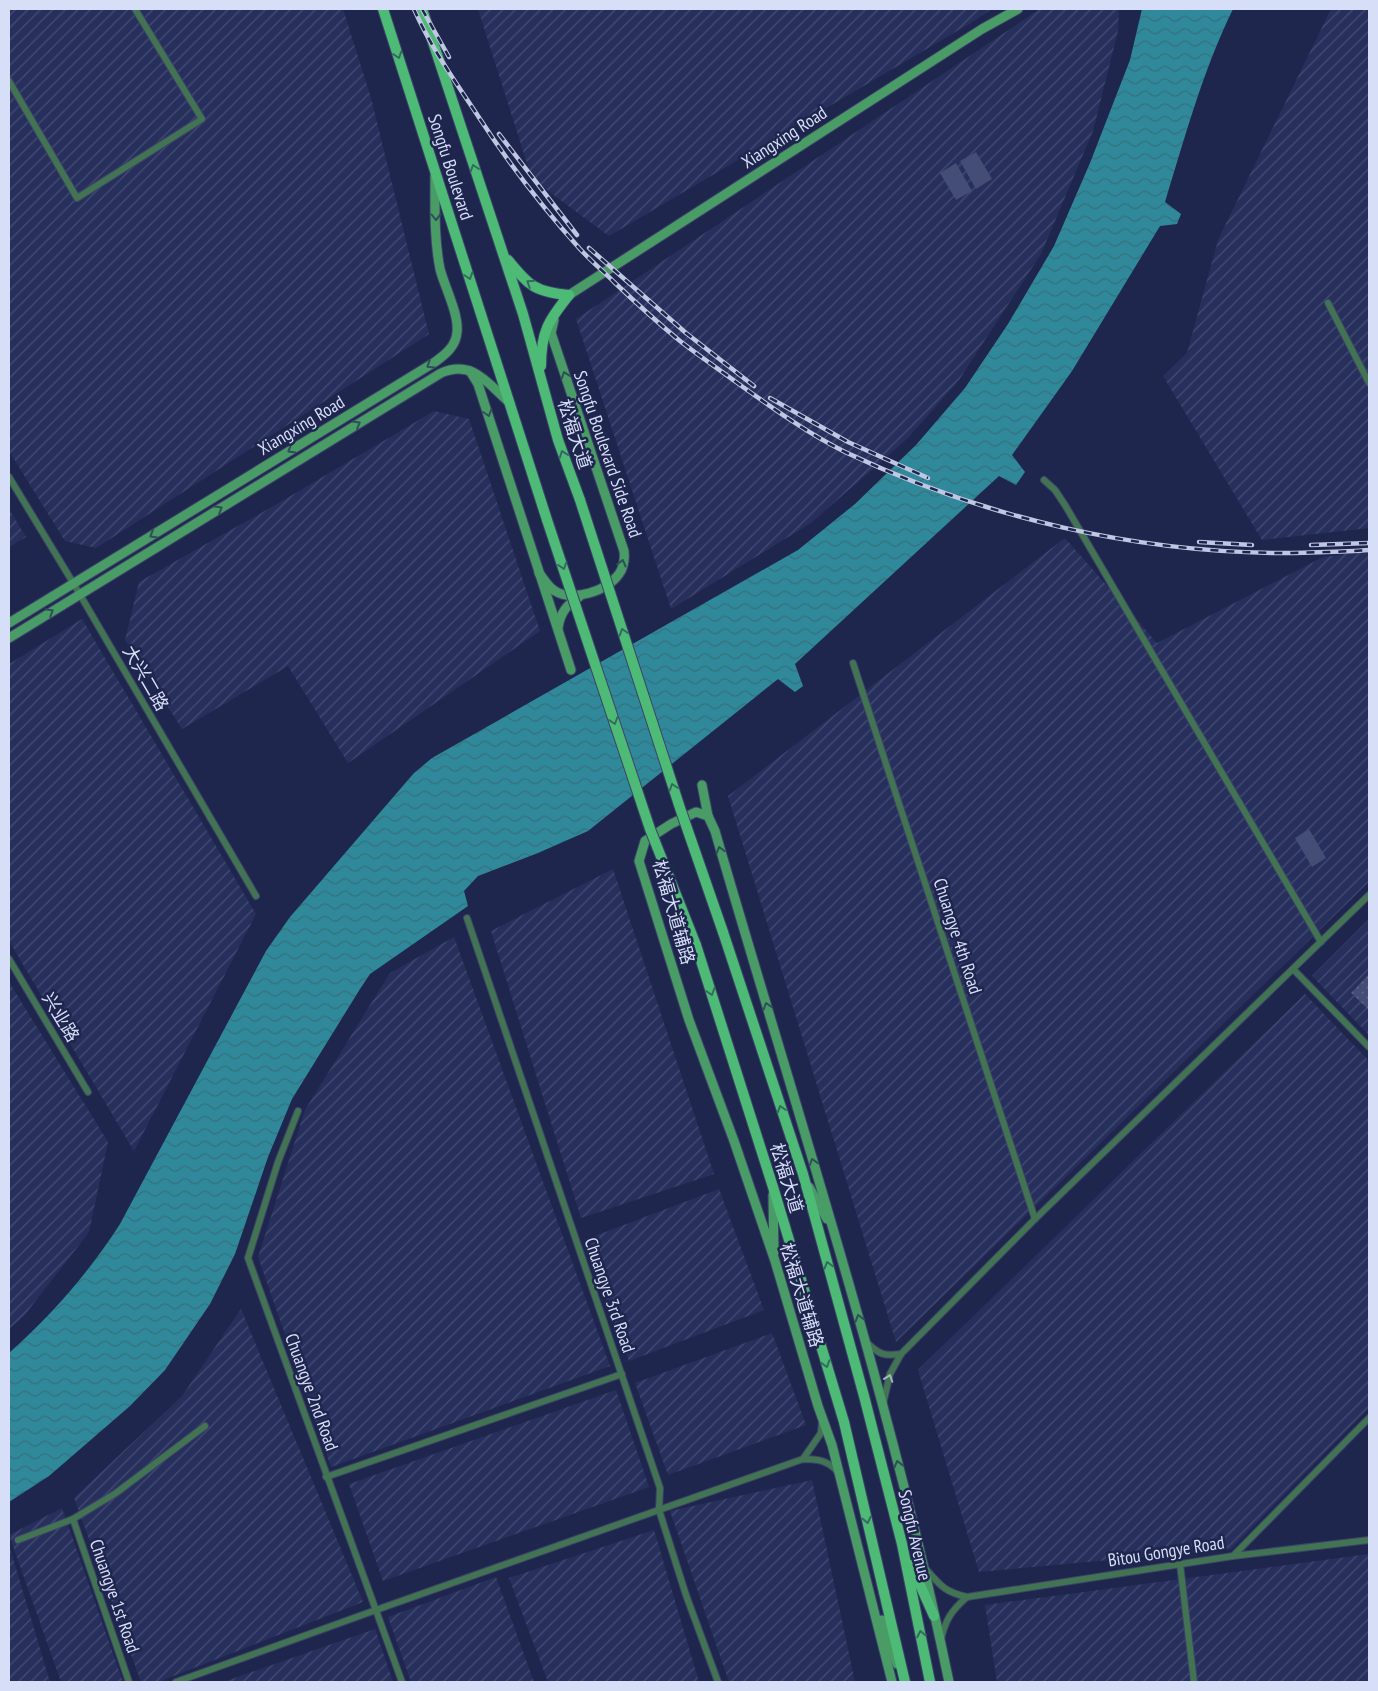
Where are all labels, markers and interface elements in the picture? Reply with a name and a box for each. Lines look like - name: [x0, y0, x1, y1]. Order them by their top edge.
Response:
- one-way arrow: [392, 50, 402, 59]
- street label: Xiangxing Road: [737, 101, 831, 173]
- street label: Songfu Boulevard: [423, 111, 479, 223]
- one-way arrow: [470, 165, 480, 173]
- one-way arrow: [430, 214, 441, 222]
- one-way arrow: [464, 272, 474, 280]
- one-way arrow: [526, 280, 535, 290]
- one-way arrow: [426, 359, 436, 368]
- street label: Songfu Boulevard Side Road: [569, 368, 647, 540]
- one-way arrow: [561, 372, 571, 380]
- street label: Xiangxing Road: [253, 390, 349, 460]
- street label: 松福大道: [553, 396, 597, 472]
- one-way arrow: [482, 408, 492, 417]
- one-way arrow: [352, 421, 361, 431]
- one-way arrow: [288, 443, 297, 453]
- one-way arrow: [559, 451, 569, 459]
- one-way arrow: [213, 506, 222, 515]
- one-way arrow: [149, 528, 158, 538]
- one-way arrow: [616, 559, 627, 567]
- one-way arrow: [557, 562, 567, 570]
- one-way arrow: [45, 609, 54, 619]
- one-way arrow: [618, 628, 628, 637]
- street label: 大兴二路: [118, 641, 174, 715]
- one-way arrow: [608, 716, 618, 724]
- one-way arrow: [669, 783, 679, 791]
- one-way arrow: [716, 847, 726, 855]
- street label: 松福大道辅路: [648, 857, 700, 967]
- street label: Chuangye 4th Road: [928, 875, 988, 997]
- one-way arrow: [705, 987, 715, 996]
- street label: 兴业路: [37, 988, 85, 1046]
- one-way arrow: [762, 1002, 772, 1011]
- one-way arrow: [777, 1105, 787, 1114]
- street label: 松福大道: [765, 1140, 809, 1216]
- one-way arrow: [809, 1158, 819, 1166]
- street label: Chuangye 3rd Road: [580, 1234, 640, 1356]
- street label: 松福大道辅路: [775, 1240, 829, 1350]
- one-way arrow: [823, 1261, 833, 1269]
- one-way arrow: [855, 1314, 865, 1322]
- street label: Chuangye 2nd Road: [280, 1330, 344, 1454]
- one-way arrow: [821, 1360, 831, 1368]
- one-way arrow: [883, 1374, 893, 1383]
- one-way arrow: [893, 1460, 904, 1469]
- street label: Songfu Avenue: [893, 1487, 937, 1583]
- one-way arrow: [861, 1516, 872, 1525]
- street label: Bitou Gongye Road: [1106, 1530, 1226, 1572]
- street label: Chuangye 1st Road: [85, 1536, 145, 1656]
- one-way arrow: [916, 1630, 927, 1639]

